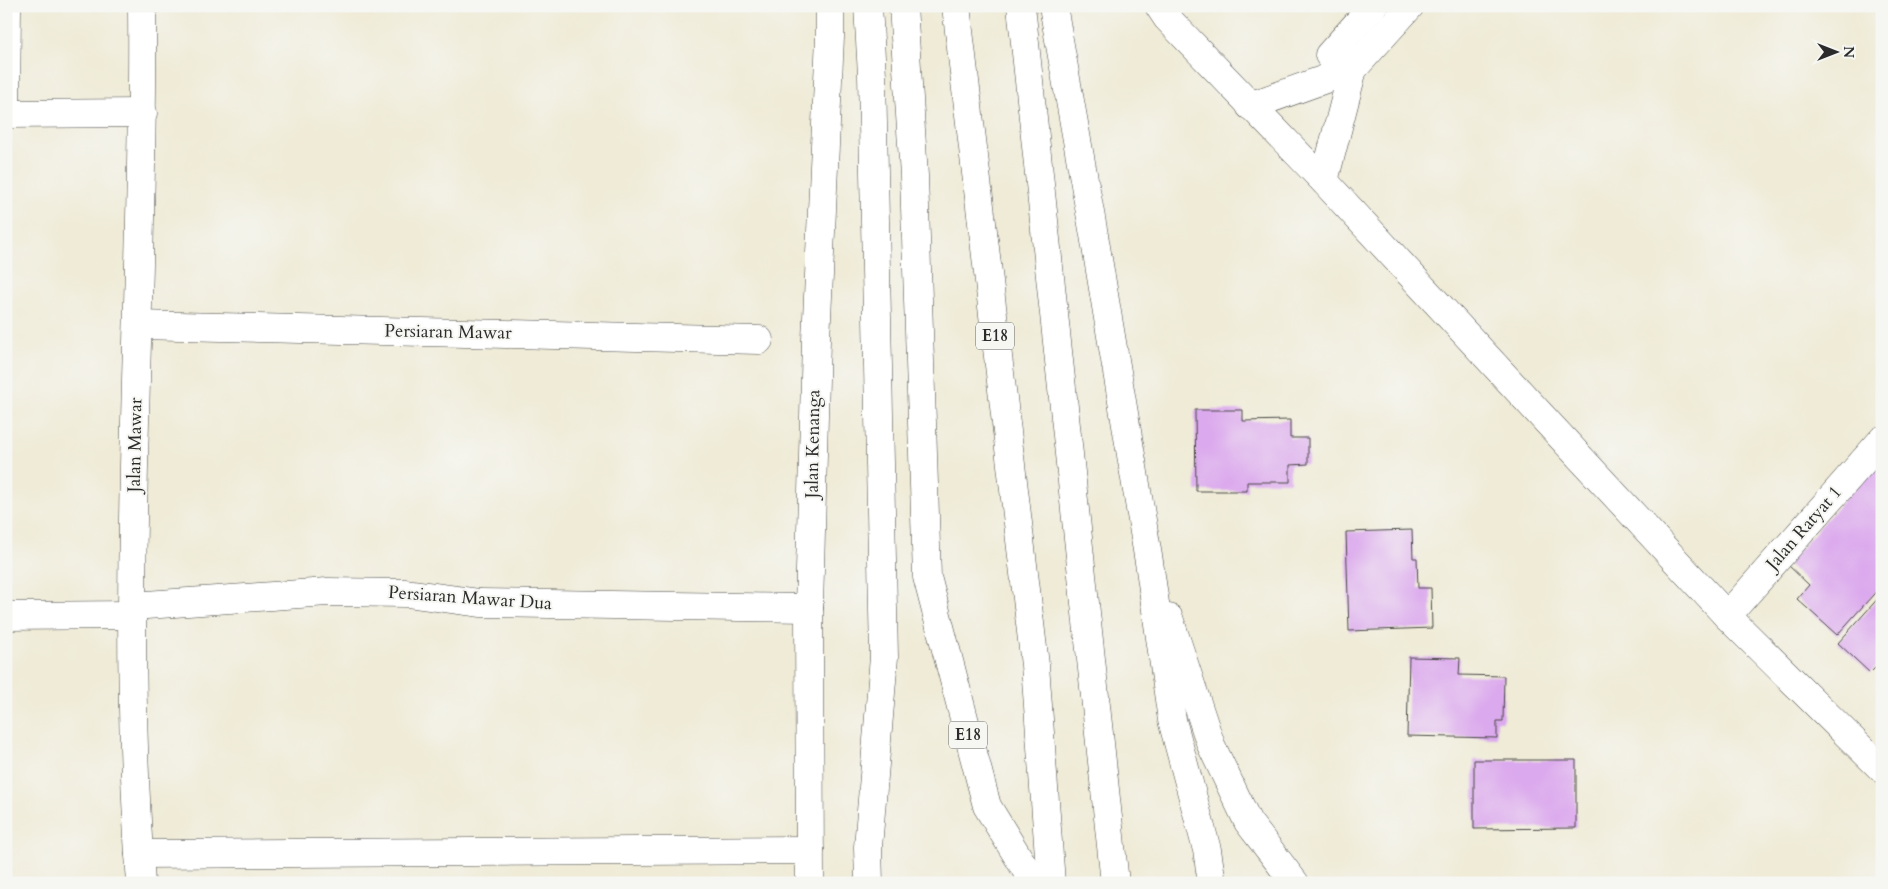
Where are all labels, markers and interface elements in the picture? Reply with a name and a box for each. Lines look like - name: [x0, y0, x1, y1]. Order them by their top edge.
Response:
- north arrow: [1810, 28, 1860, 78]
- text: N: [1839, 46, 1858, 58]
- street label: Persiaran Mawar: [384, 318, 512, 346]
- road number: E18: [976, 322, 1014, 350]
- street label: Jalan Kenanga: [799, 389, 826, 502]
- street label: Jalan Mawar: [122, 397, 148, 496]
- street label: Jalan Ratyat 1: [1758, 480, 1848, 578]
- street label: Persiaran Mawar Dua: [387, 580, 553, 616]
- road number: E18: [949, 722, 987, 748]

